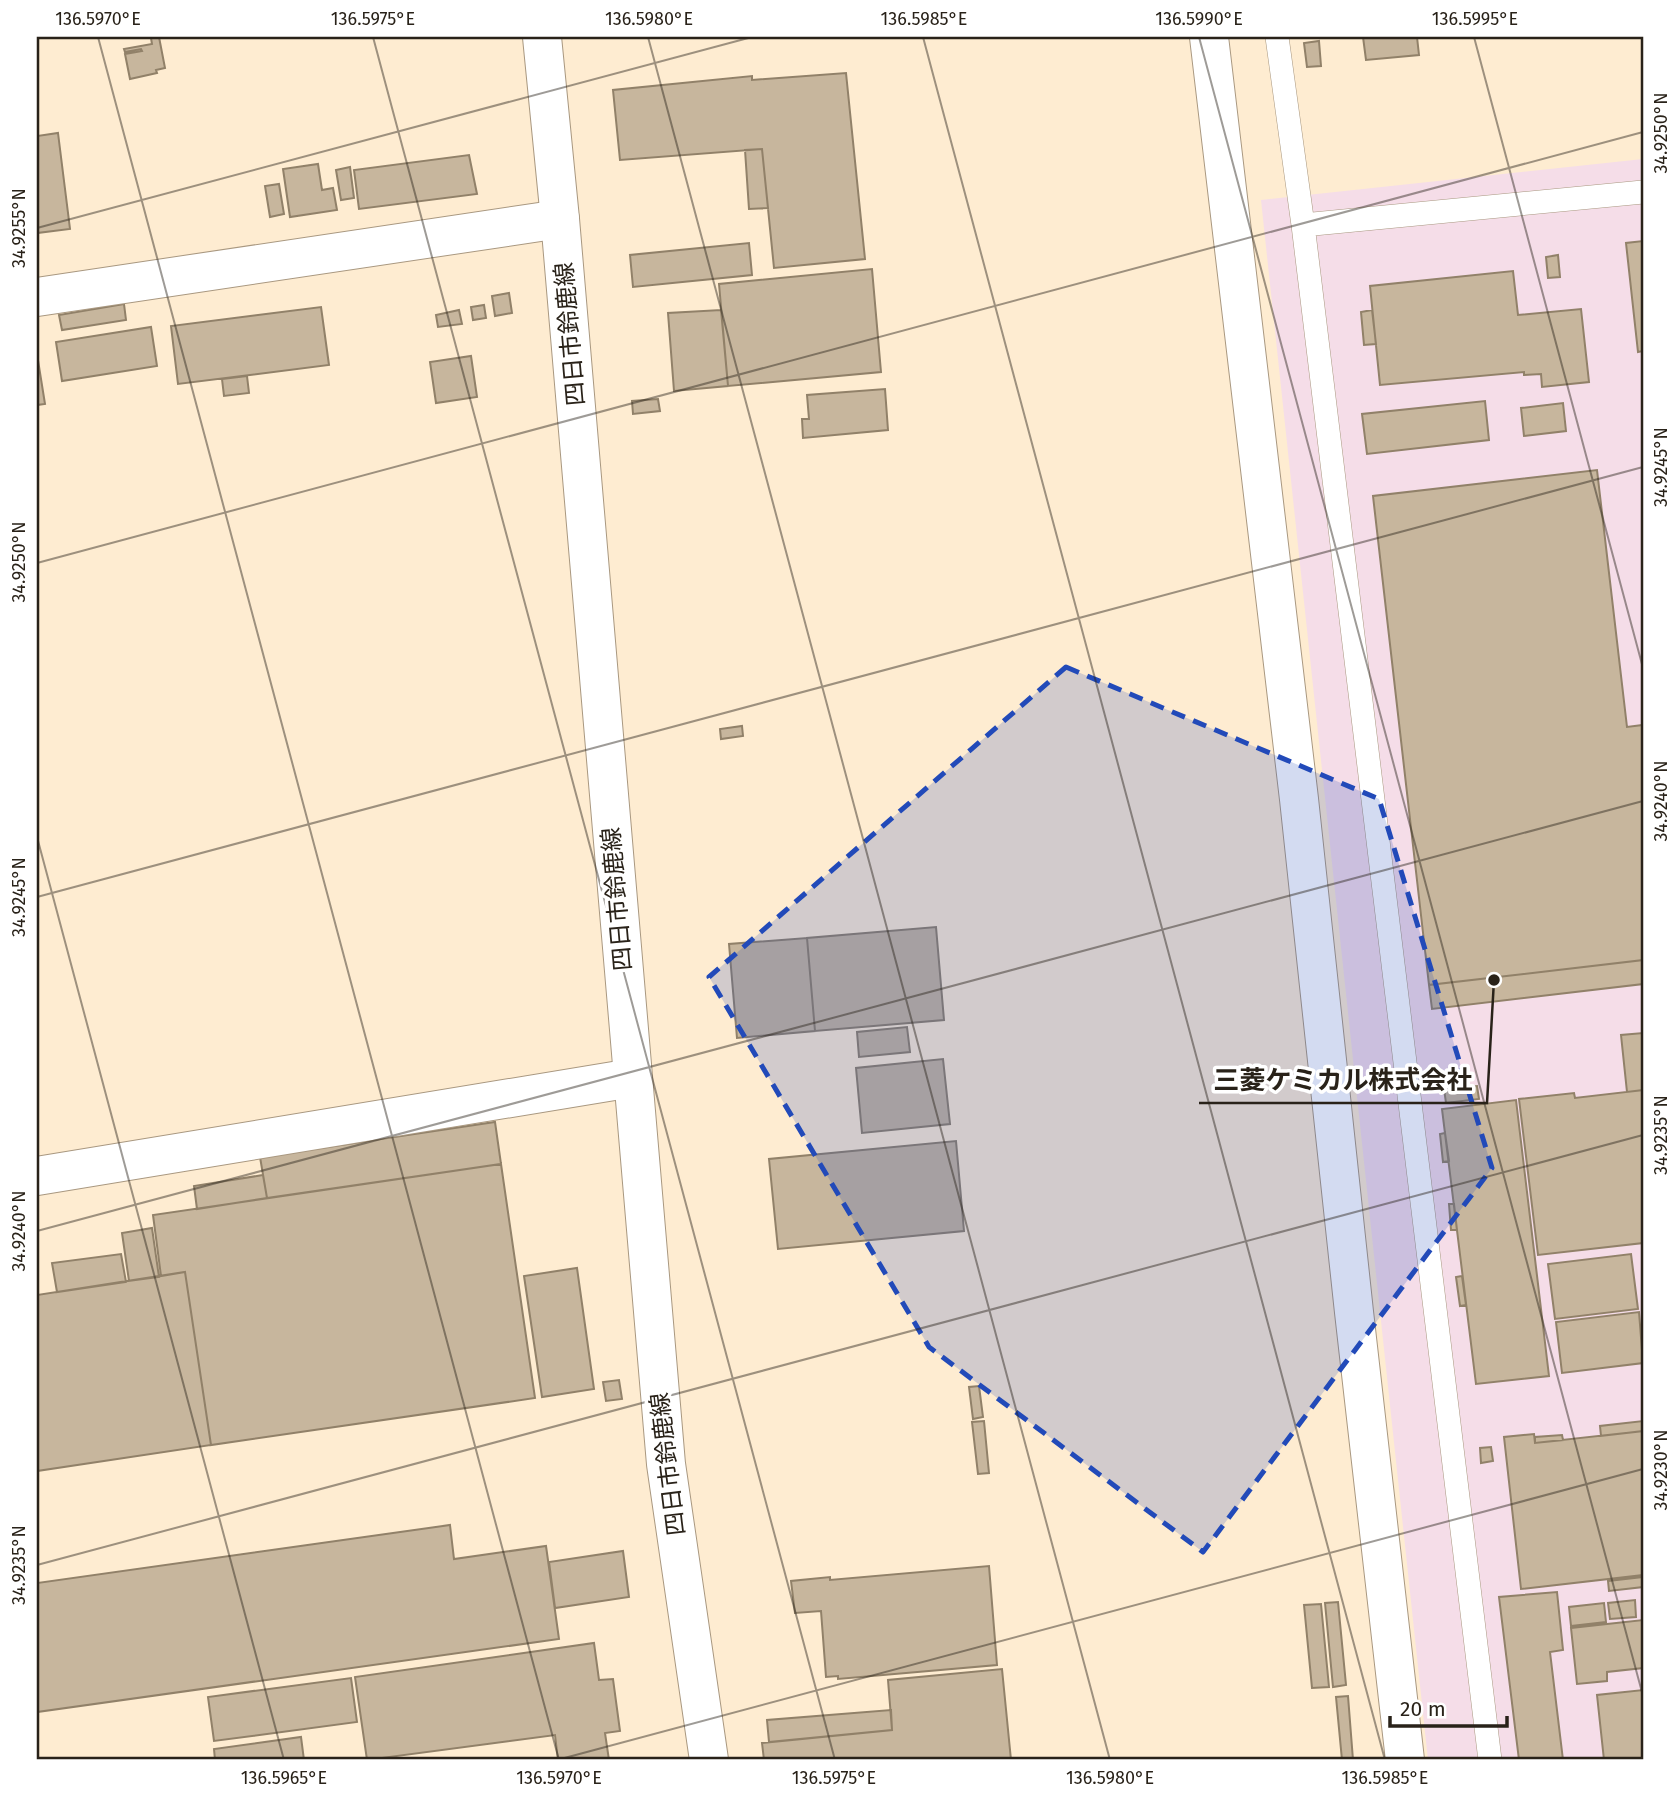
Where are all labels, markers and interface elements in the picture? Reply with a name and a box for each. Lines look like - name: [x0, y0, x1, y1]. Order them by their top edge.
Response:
- text: 136.5970°E: [55, 8, 141, 30]
- text: 136.5975°E: [331, 8, 415, 30]
- text: 136.5980°E: [605, 8, 693, 30]
- text: 136.5985°E: [881, 8, 967, 30]
- text: 136.5990°E: [1155, 8, 1243, 30]
- text: 136.5995°E: [1432, 8, 1518, 30]
- text: 34.9250°N: [1650, 92, 1672, 174]
- text: 34.9255°N: [8, 188, 30, 268]
- street label: 四日市鈴鹿線: [550, 261, 590, 407]
- text: 34.9245°N: [1650, 427, 1672, 507]
- text: 34.9250°N: [8, 521, 30, 603]
- text: 34.9240°N: [1650, 760, 1672, 842]
- street label: 四日市鈴鹿線: [597, 826, 637, 972]
- text: 34.9245°N: [8, 857, 30, 937]
- callout: 三菱ケミカル株式会社: [1199, 1056, 1487, 1103]
- text: 三菱ケミカル株式会社: [1213, 1065, 1473, 1096]
- text: 34.9235°N: [1650, 1095, 1672, 1175]
- text: 34.9240°N: [8, 1190, 30, 1272]
- street label: 四日市鈴鹿線: [645, 1391, 691, 1537]
- text: 34.9230°N: [1650, 1430, 1672, 1510]
- text: 34.9235°N: [8, 1525, 30, 1605]
- scale bar: [1390, 1685, 1507, 1729]
- text: 20 m: [1400, 1696, 1446, 1722]
- text: 136.5965°E: [241, 1767, 327, 1789]
- text: 136.5970°E: [516, 1767, 602, 1789]
- text: 136.5975°E: [792, 1767, 876, 1789]
- text: 136.5980°E: [1066, 1767, 1154, 1789]
- text: 136.5985°E: [1342, 1767, 1428, 1789]

